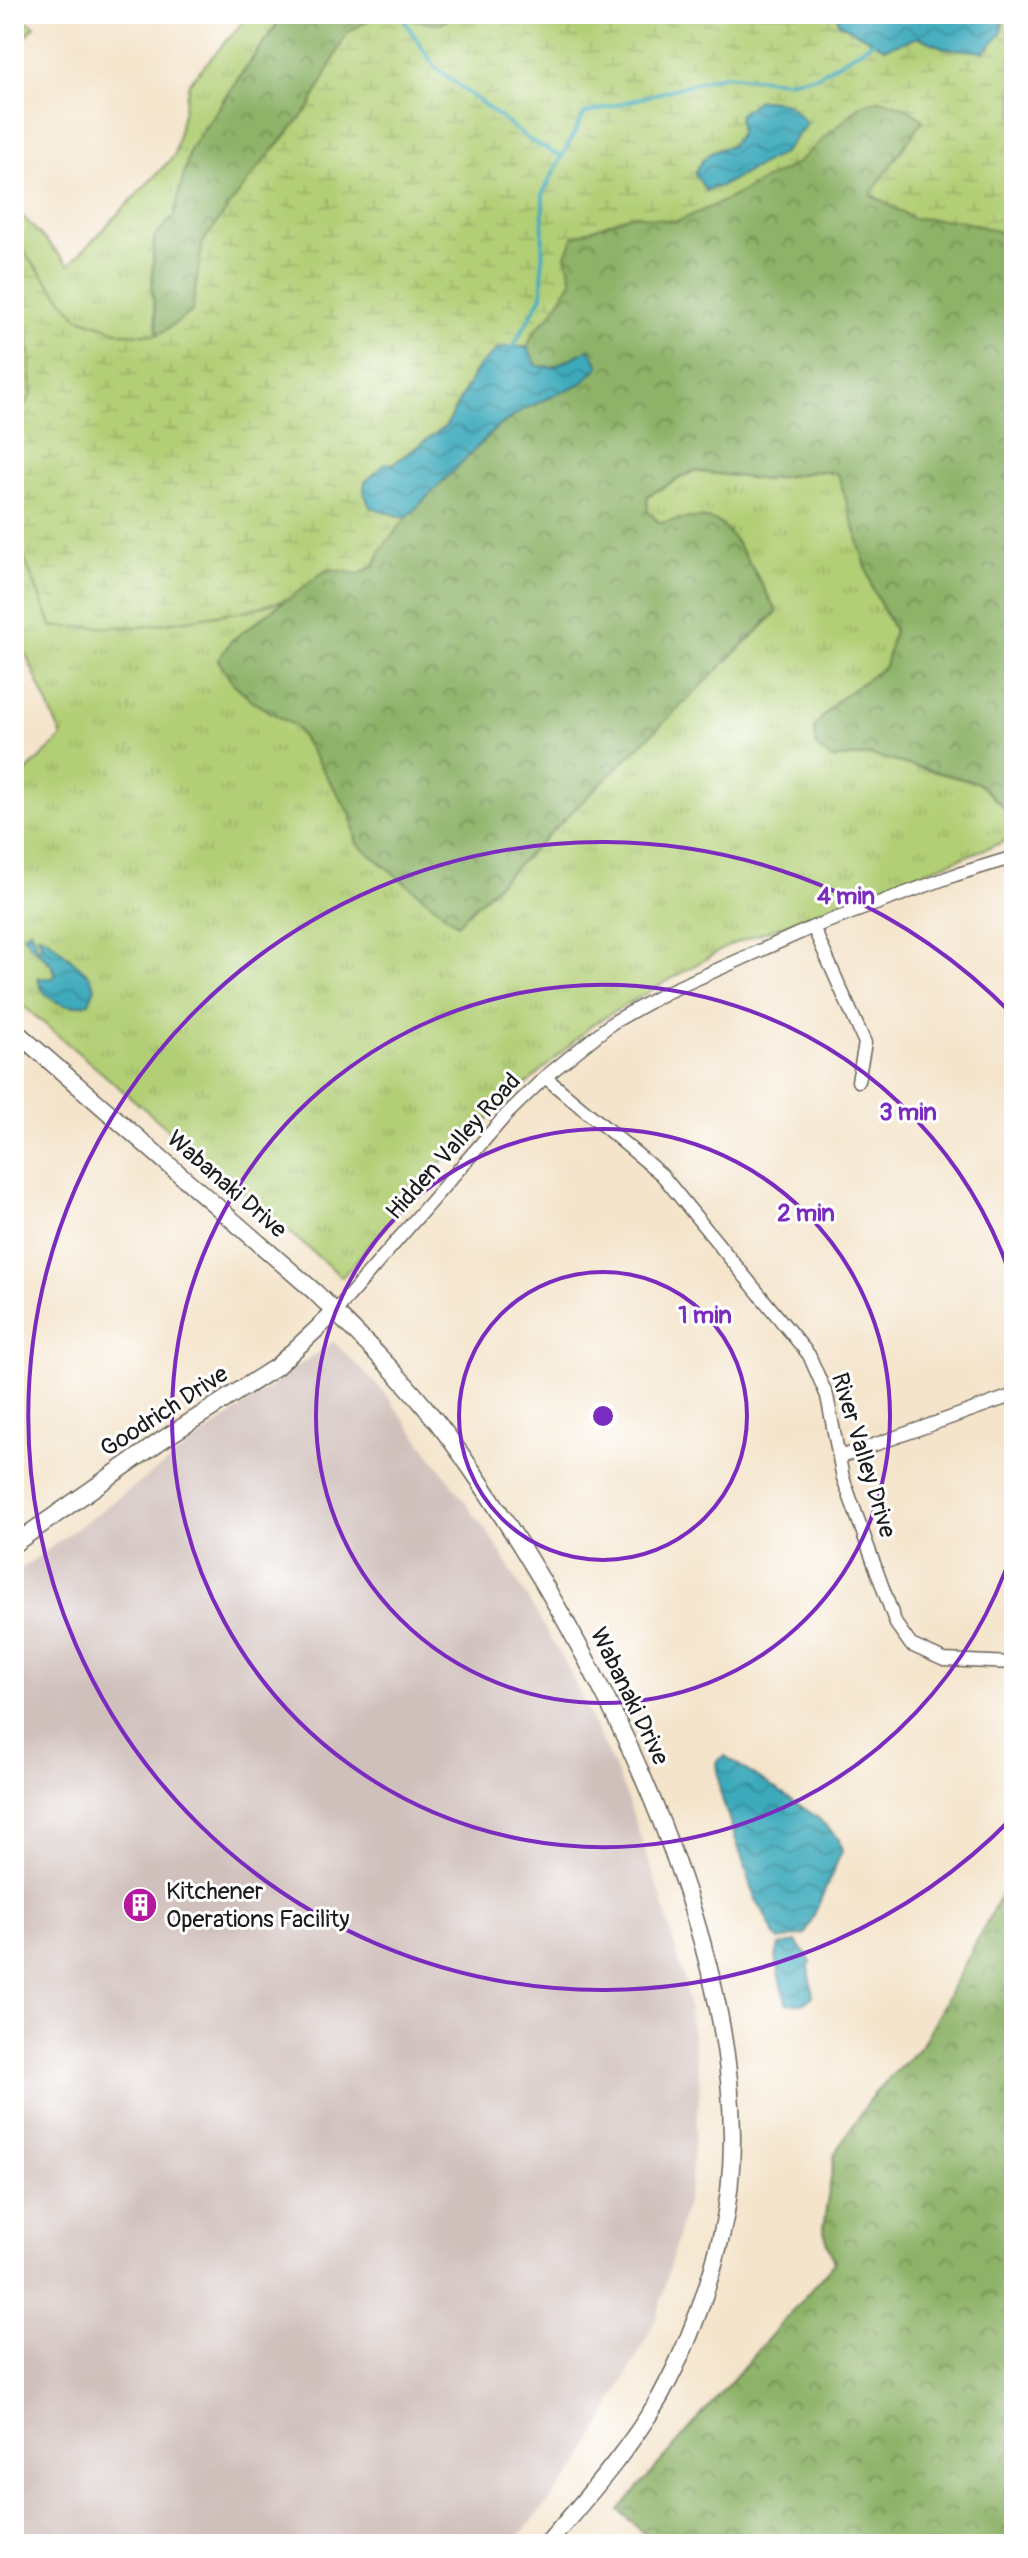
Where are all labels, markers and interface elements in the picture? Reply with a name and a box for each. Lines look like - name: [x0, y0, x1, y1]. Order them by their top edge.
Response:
- text: 4 min: [817, 882, 875, 911]
- street label: Hidden Valley Road: [380, 1067, 527, 1226]
- text: 3 min: [879, 1098, 937, 1127]
- street label: Wabanaki Drive: [161, 1124, 293, 1244]
- text: 2 min: [777, 1199, 835, 1228]
- text: 1 min: [678, 1301, 732, 1330]
- street label: Goodrich Drive: [95, 1359, 234, 1463]
- street label: River Valley Drive: [825, 1369, 902, 1541]
- centre of rings: [589, 1402, 617, 1430]
- street label: Wabanaki Drive: [584, 1623, 675, 1770]
- place label: Kitchener Operations Facility: [166, 1877, 350, 1934]
- building icon: Kitchener Operations Facility: [121, 1886, 159, 1924]

